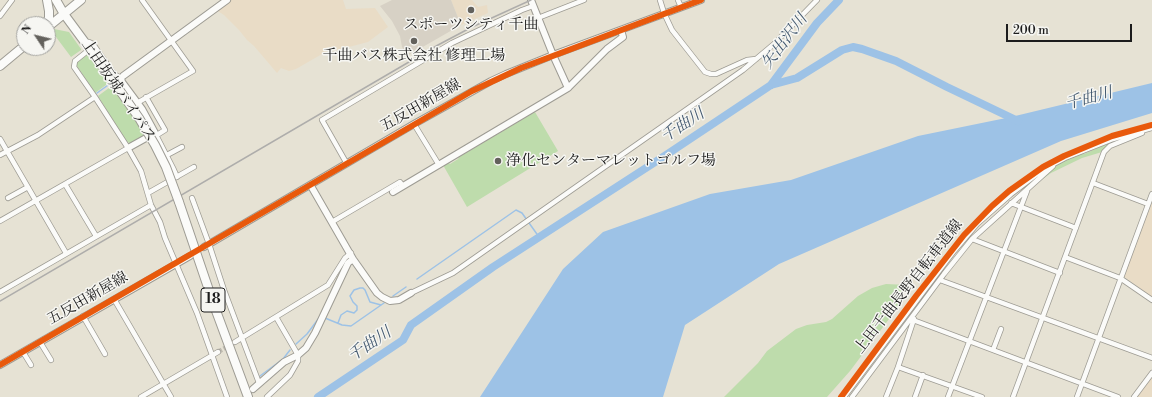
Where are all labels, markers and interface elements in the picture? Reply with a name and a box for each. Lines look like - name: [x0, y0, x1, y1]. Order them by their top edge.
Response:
- marker: スポーツシティ千曲: [466, 5, 476, 15]
- water label: 矢出沢川: [758, 11, 812, 73]
- north arrow: [16, 16, 56, 56]
- place label: スポーツシティ千曲: [404, 16, 538, 34]
- scale bar: [1008, 16, 1134, 42]
- text: N: [19, 22, 35, 37]
- text: 200 m: [1013, 23, 1049, 38]
- street label: 上田坂城バイパス: [77, 36, 159, 146]
- marker: 千曲バス株式会社 修理工場: [409, 36, 419, 46]
- place label: 千曲バス株式会社 修理工場: [322, 47, 506, 65]
- street label: 五反田新屋線: [378, 76, 464, 136]
- water label: 千曲川: [1063, 84, 1115, 114]
- water label: 千曲川: [658, 105, 708, 147]
- place label: 浄化センターマレットゴルフ場: [506, 152, 716, 170]
- marker: 浄化センターマレットゴルフ場: [493, 156, 503, 166]
- street label: 上田千曲長野自転車道線: [851, 216, 967, 358]
- street label: 五反田新屋線: [45, 269, 131, 329]
- road number: 18: [201, 288, 225, 312]
- water label: 千曲川: [345, 324, 395, 366]

